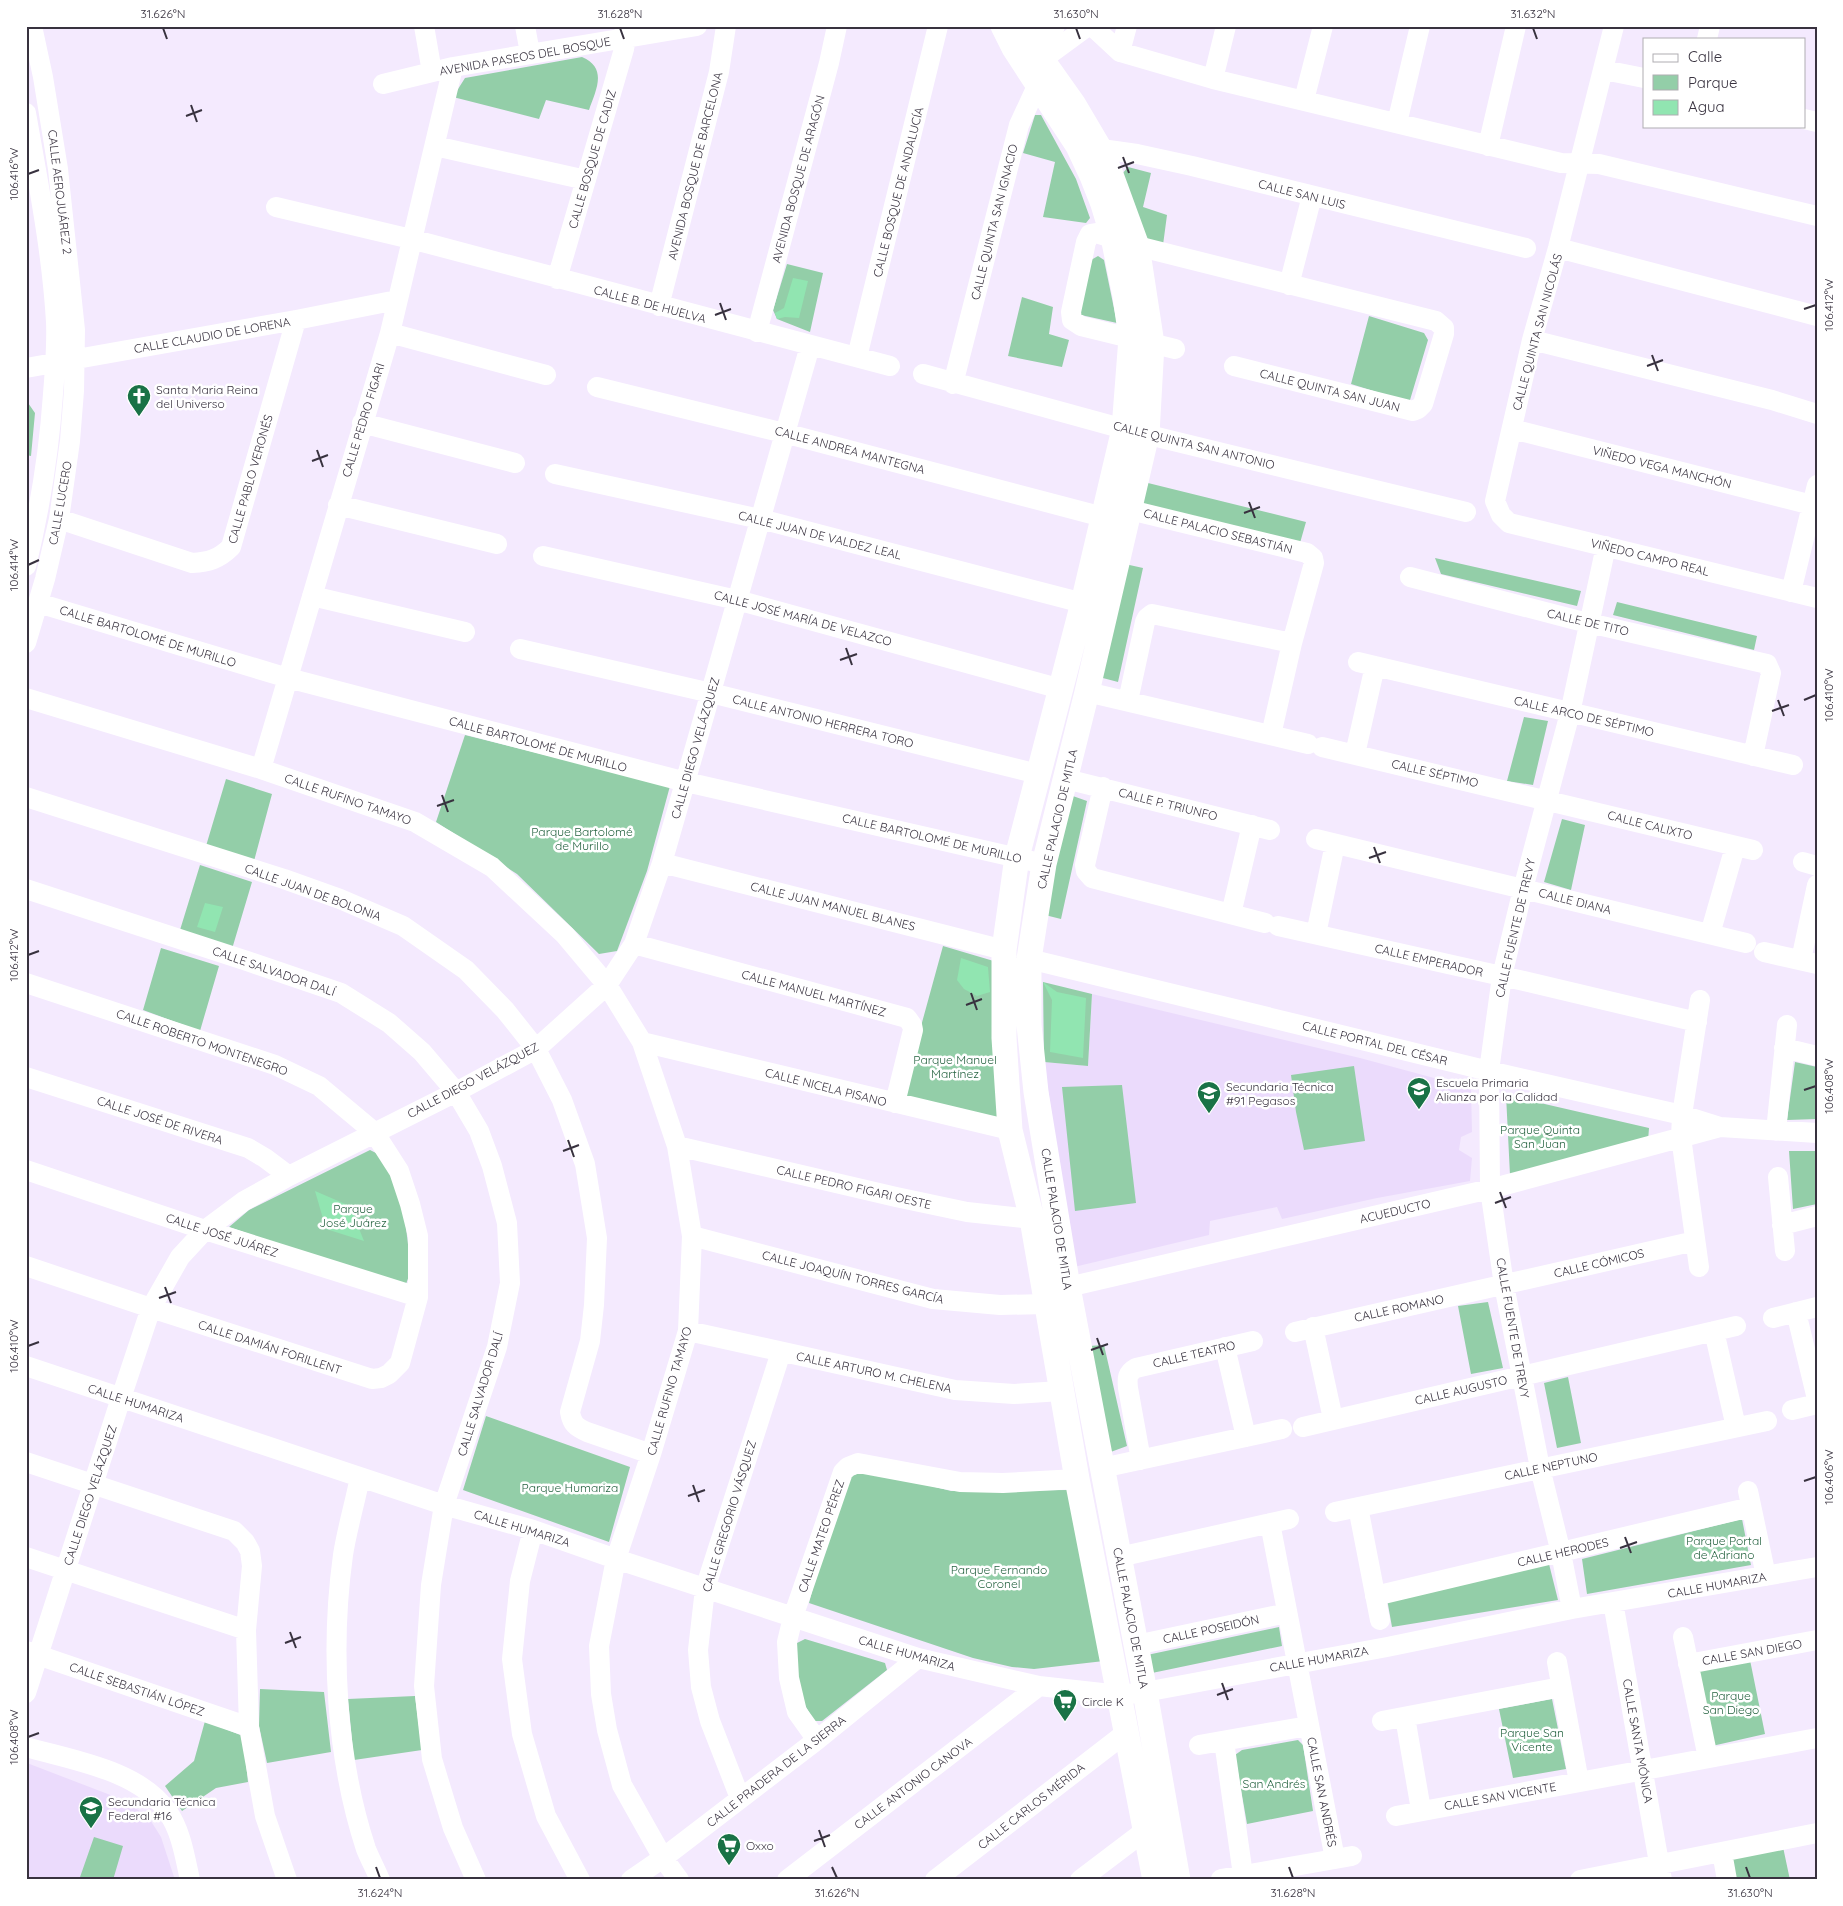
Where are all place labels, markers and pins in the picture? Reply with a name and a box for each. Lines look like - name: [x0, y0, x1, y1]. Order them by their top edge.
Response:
- place label: Santa Maria Reina del Universo: [156, 382, 258, 411]
- church icon: Santa Maria Reina del Universo: [126, 383, 152, 417]
- place label: Escuela Primaria Alianza por la Calidad: [1436, 1075, 1558, 1104]
- school or university icon: Escuela Primaria Alianza por la Calidad: [1406, 1076, 1432, 1110]
- place label: Secundaria Técnica #91 Pegasos: [1226, 1079, 1334, 1108]
- school or university icon: Secundaria Técnica #91 Pegasos: [1196, 1080, 1222, 1114]
- supermarket icon: Circle K: [1052, 1688, 1078, 1722]
- place label: Circle K: [1082, 1694, 1124, 1709]
- place label: Secundaria Técnica Federal #16: [108, 1794, 216, 1823]
- school or university icon: Secundaria Técnica Federal #16: [78, 1795, 104, 1829]
- supermarket icon: Oxxo: [716, 1832, 742, 1866]
- place label: Oxxo: [746, 1838, 774, 1853]

